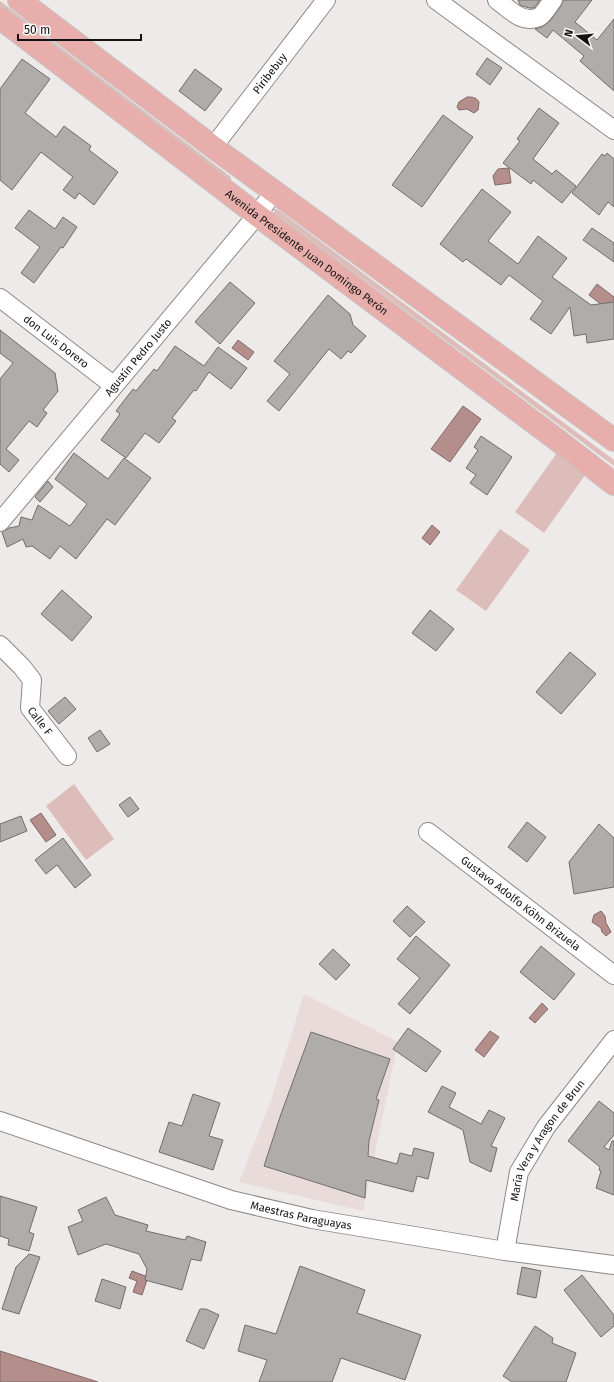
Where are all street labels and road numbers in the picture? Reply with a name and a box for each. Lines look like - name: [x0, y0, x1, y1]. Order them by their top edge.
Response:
- street label: Piribebuy: [250, 50, 290, 96]
- street label: Avenida Presidente Juan Domingo Perón: [223, 187, 391, 318]
- street label: don Luis Dorero: [21, 312, 91, 371]
- street label: Agustín Pedro Justo: [102, 316, 175, 399]
- street label: Calle F: [25, 704, 55, 739]
- street label: Gustavo Adolfo Köhn Brizuela: [458, 854, 583, 954]
- street label: María Vera y Aragon de Brun: [508, 1077, 588, 1202]
- street label: Maestras Paraguayas: [249, 1199, 353, 1232]

